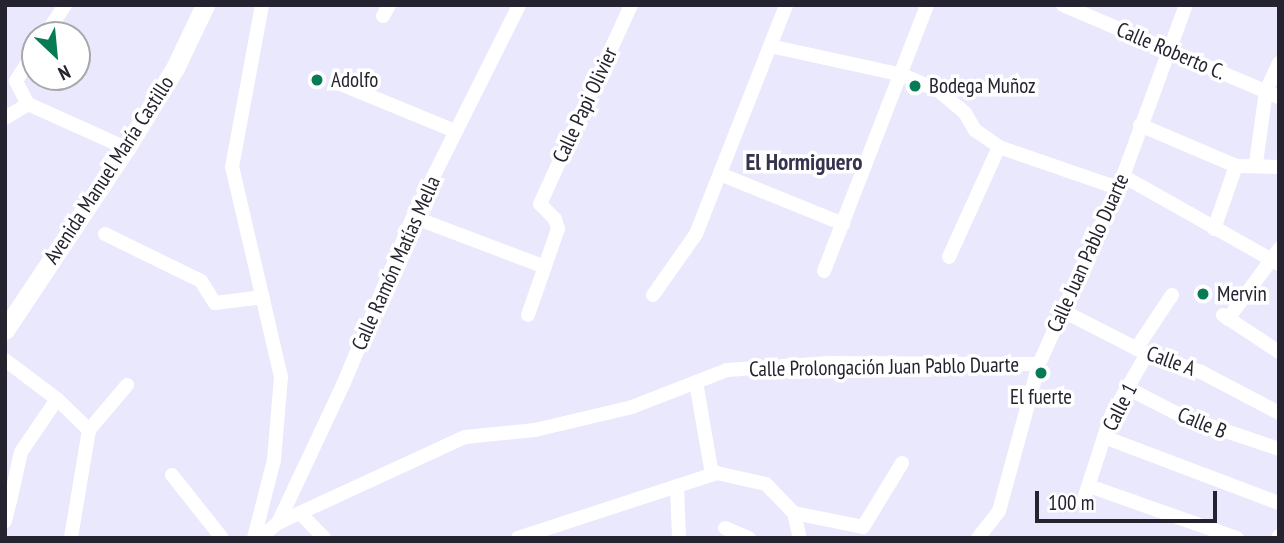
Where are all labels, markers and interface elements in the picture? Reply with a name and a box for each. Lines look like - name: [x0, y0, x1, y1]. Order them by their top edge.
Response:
- street label: Calle Roberto C.: [1113, 17, 1229, 85]
- north arrow: [21, 21, 91, 91]
- street label: Calle Papi Olivier: [547, 43, 623, 167]
- text: N: [54, 60, 74, 86]
- place label: Adolfo: [331, 67, 378, 93]
- street label: Avenida Manuel María Castillo: [39, 71, 179, 269]
- marker: Adolfo: [309, 72, 325, 88]
- place label: Bodega Muñoz: [929, 73, 1036, 99]
- marker: Bodega Muñoz: [907, 78, 923, 94]
- district label: El Hormiguero: [745, 148, 863, 176]
- street label: Calle Juan Pablo Duarte: [1042, 170, 1134, 336]
- street label: Calle Ramón Matías Mella: [346, 172, 446, 354]
- place label: Mervin: [1217, 281, 1267, 307]
- marker: Mervin: [1195, 286, 1211, 302]
- street label: Calle A: [1143, 341, 1199, 381]
- street label: Calle Prolongación Juan Pablo Duarte: [749, 352, 1019, 382]
- marker: El fuerte: [1033, 365, 1049, 381]
- street label: Calle 1: [1097, 379, 1143, 435]
- place label: El fuerte: [1010, 384, 1072, 410]
- street label: Calle B: [1174, 402, 1230, 444]
- scale bar: [1039, 476, 1221, 520]
- text: 100 m: [1048, 489, 1094, 516]

